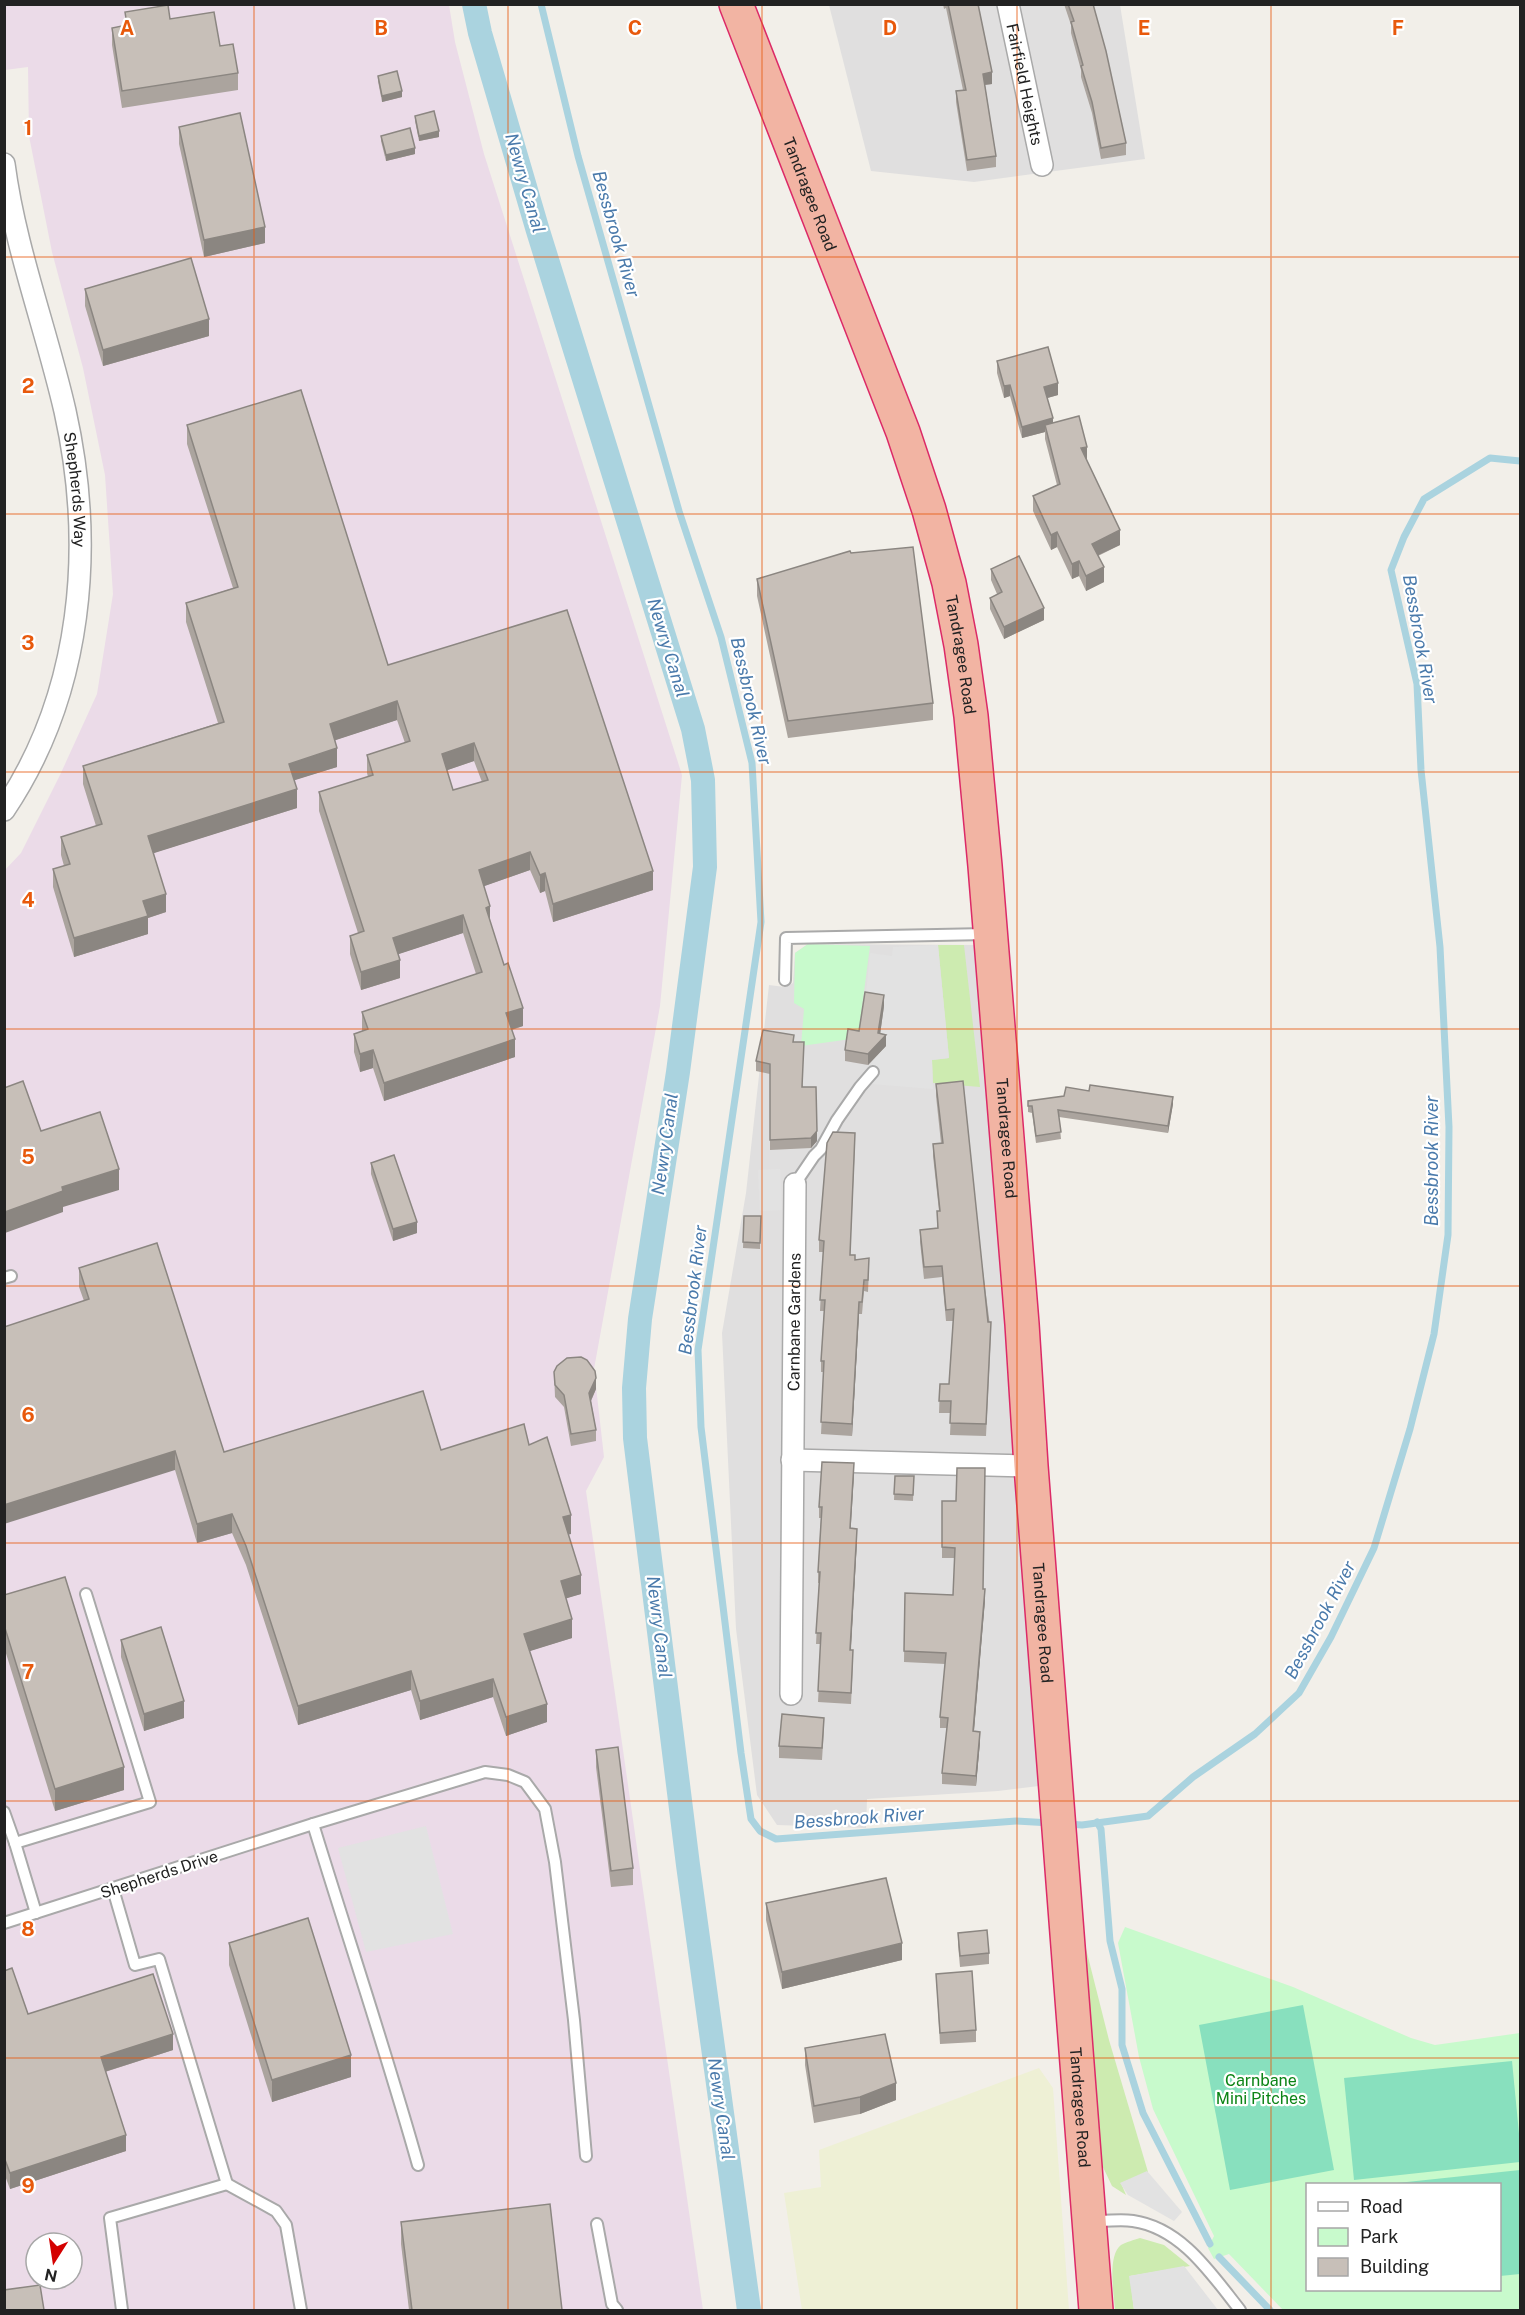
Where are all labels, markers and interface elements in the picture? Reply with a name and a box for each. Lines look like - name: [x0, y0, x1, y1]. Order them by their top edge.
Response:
- text: A: [120, 16, 134, 40]
- text: B: [374, 16, 388, 40]
- text: C: [628, 16, 642, 40]
- text: D: [883, 16, 897, 40]
- text: E: [1138, 16, 1150, 40]
- text: F: [1392, 16, 1404, 40]
- street label: Fairfield Heights: [1002, 22, 1047, 147]
- text: 1: [24, 116, 32, 140]
- water label: Newry Canal: [501, 130, 550, 235]
- street label: Tandragee Road: [779, 135, 840, 254]
- water label: Bessbrook River: [588, 168, 645, 300]
- text: 2: [22, 374, 34, 398]
- street label: Shepherds Way: [59, 430, 89, 548]
- water label: Bessbrook River: [1399, 573, 1442, 705]
- street label: Tandragee Road: [942, 593, 980, 716]
- water label: Newry Canal: [643, 596, 694, 700]
- text: 3: [21, 631, 35, 655]
- water label: Bessbrook River: [727, 635, 776, 767]
- text: 4: [21, 888, 35, 912]
- street label: Tandragee Road: [992, 1077, 1021, 1199]
- water label: Newry Canal: [647, 1092, 682, 1196]
- water label: Bessbrook River: [1421, 1095, 1442, 1226]
- text: 5: [21, 1145, 35, 1169]
- water label: Bessbrook River: [674, 1224, 711, 1356]
- street label: Carnbane Gardens: [784, 1253, 804, 1391]
- text: 6: [21, 1403, 35, 1427]
- water label: Bessbrook River: [1280, 1557, 1360, 1682]
- street label: Tandragee Road: [1028, 1562, 1057, 1684]
- water label: Newry Canal: [643, 1575, 676, 1679]
- text: 7: [22, 1660, 34, 1684]
- water label: Bessbrook River: [793, 1802, 925, 1833]
- street label: Shepherds Drive: [98, 1846, 220, 1902]
- text: 8: [21, 1917, 35, 1941]
- street label: Tandragee Road: [1066, 2047, 1094, 2168]
- water label: Newry Canal: [704, 2057, 739, 2161]
- park label: Carnbane Mini Pitches: [1216, 2071, 1306, 2108]
- text: 9: [21, 2174, 35, 2198]
- legend: [1306, 2183, 1501, 2291]
- text: Road: [1360, 2196, 1403, 2217]
- text: Park: [1360, 2226, 1398, 2247]
- north arrow: [24, 2231, 84, 2291]
- text: Building: [1360, 2256, 1429, 2277]
- text: N: [43, 2265, 59, 2286]

